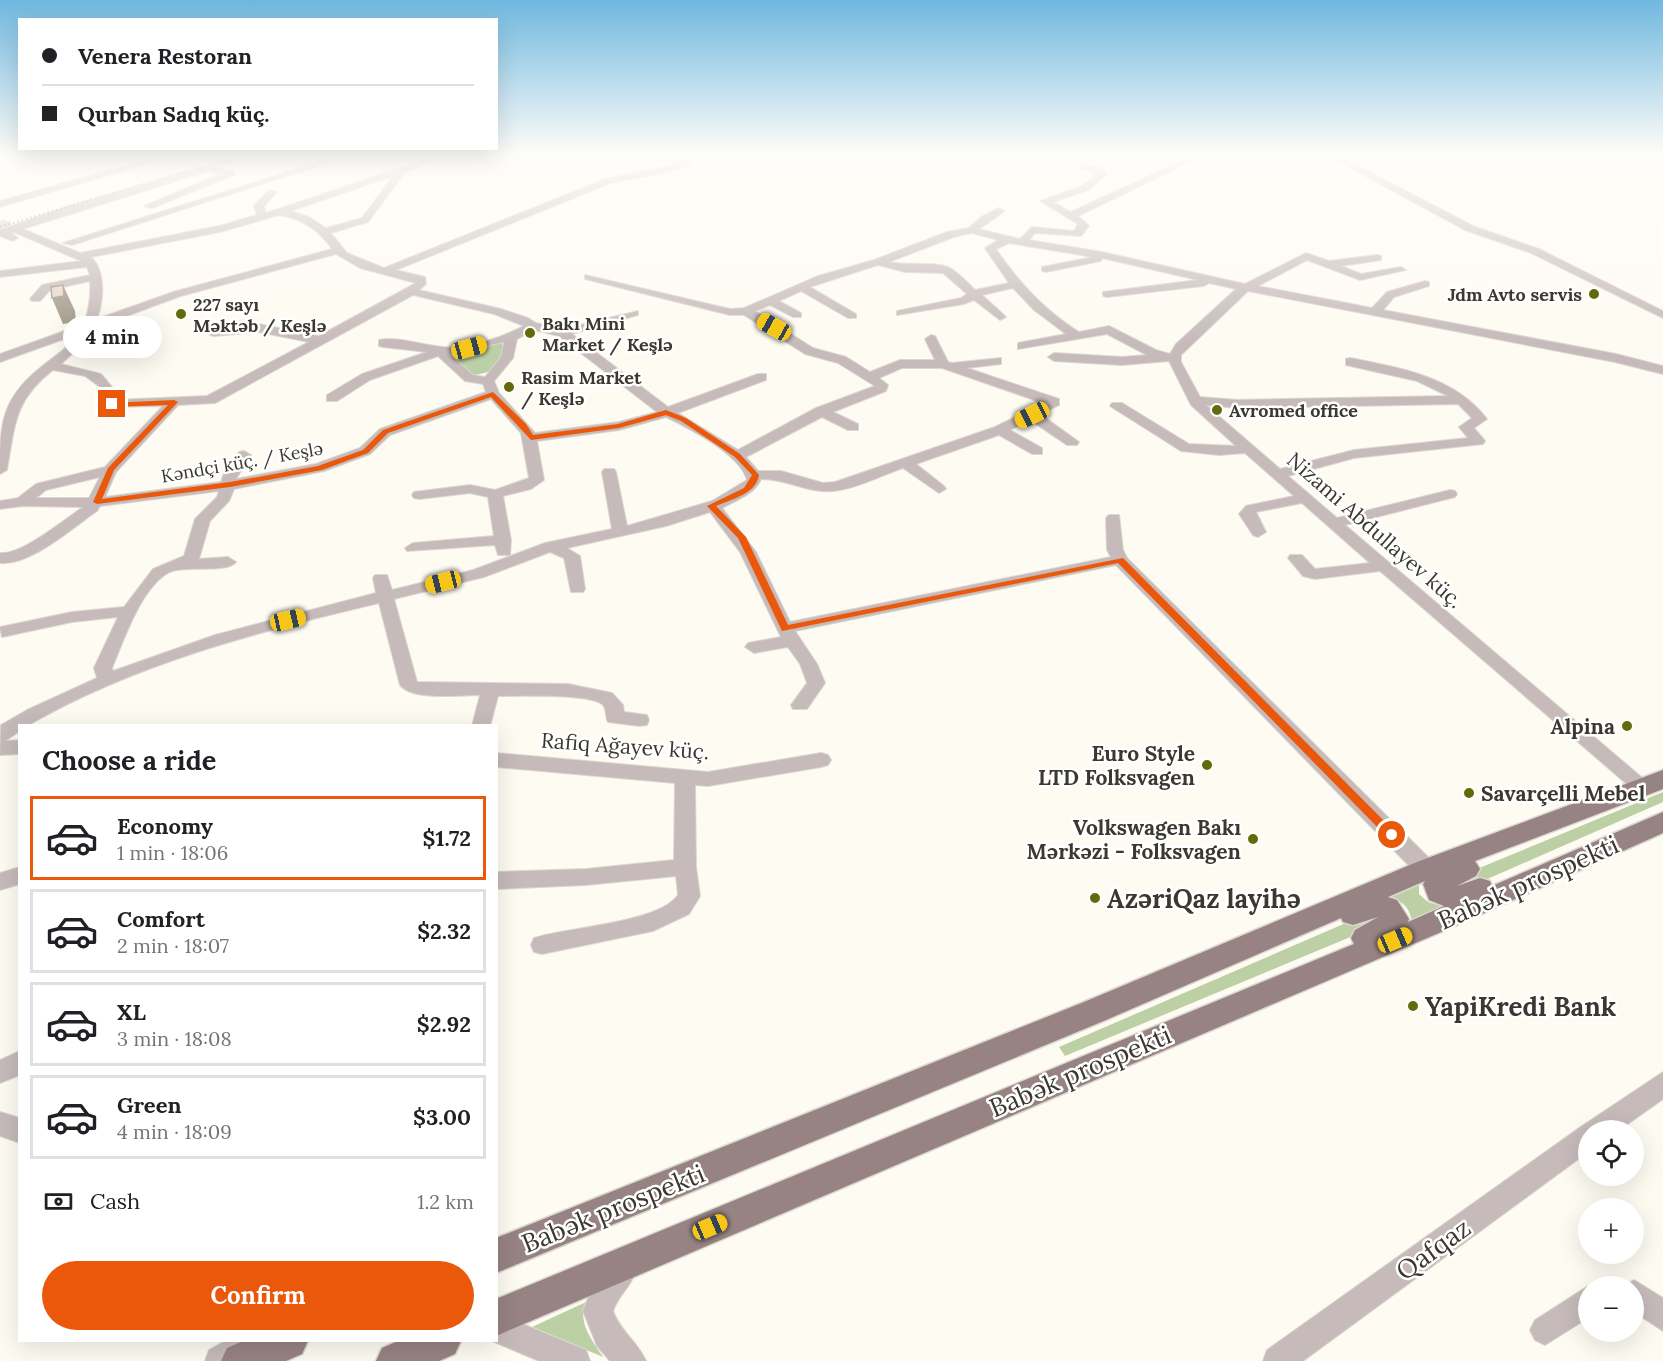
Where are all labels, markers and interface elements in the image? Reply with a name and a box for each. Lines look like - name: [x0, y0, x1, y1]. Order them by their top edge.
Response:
- text: Venera Restoran: [78, 42, 252, 70]
- text: Qurban Sadıq küç.: [78, 100, 269, 128]
- place label: Jdm Avto servis: [1448, 283, 1582, 306]
- marker: Jdm Avto servis: [1587, 287, 1601, 301]
- place label: 227 sayı Məktəb / Keşlə: [193, 293, 327, 337]
- marker: 227 sayı Məktəb / Keşlə: [174, 307, 188, 321]
- car: [754, 310, 794, 344]
- place label: Bakı Mini Market / Keşlə: [542, 312, 673, 356]
- callout: 4 min: [63, 317, 162, 359]
- text: 4 min: [86, 324, 139, 349]
- marker: Bakı Mini Market / Keşlə: [523, 326, 537, 340]
- car: [449, 335, 489, 361]
- place label: Rasim Market / Keşlə: [521, 366, 642, 410]
- marker: Rasim Market / Keşlə: [502, 380, 516, 394]
- route end: [98, 390, 125, 417]
- car: [1012, 399, 1052, 431]
- place label: Avromed office: [1229, 399, 1358, 422]
- marker: Avromed office: [1210, 403, 1224, 417]
- street label: Kəndçi küç. / Keşlə: [159, 436, 325, 488]
- street label: Nizami Abdullayev küç.: [1281, 446, 1469, 614]
- car: [423, 569, 463, 595]
- car: [268, 607, 308, 633]
- place label: Alpina: [1551, 713, 1615, 740]
- marker: Alpina: [1620, 719, 1634, 733]
- street label: Rafiq Ağayev küç.: [540, 727, 710, 765]
- place label: Euro Style LTD Folksvagen: [1038, 740, 1195, 791]
- text: Choose a ride: [42, 743, 216, 777]
- marker: Euro Style LTD Folksvagen: [1200, 758, 1214, 772]
- place label: Savarçelli Mebel: [1481, 780, 1646, 807]
- marker: Savarçelli Mebel: [1462, 786, 1476, 800]
- icon: car: [45, 811, 99, 865]
- text: Economy: [117, 812, 213, 840]
- place label: Volkswagen Bakı Mərkəzi - Folksvagen: [1026, 814, 1241, 865]
- route start: [1378, 821, 1405, 848]
- text: $1.72: [423, 824, 471, 852]
- street label: Babək prospekti: [1432, 827, 1624, 937]
- marker: Volkswagen Bakı Mərkəzi - Folksvagen: [1246, 832, 1260, 846]
- text: 1 min · 18:06: [117, 840, 228, 865]
- place label: AzəriQaz layihə: [1107, 882, 1301, 915]
- marker: AzəriQaz layihə: [1088, 891, 1102, 905]
- icon: car: [45, 904, 99, 958]
- text: Comfort: [117, 905, 205, 933]
- text: $2.32: [417, 917, 471, 945]
- car: [1375, 925, 1415, 955]
- text: 2 min · 18:07: [117, 933, 229, 958]
- place label: YapiKredi Bank: [1425, 990, 1616, 1023]
- icon: car: [45, 997, 99, 1051]
- text: XL: [117, 998, 146, 1026]
- marker: YapiKredi Bank: [1406, 999, 1420, 1013]
- text: $2.92: [417, 1010, 471, 1038]
- street label: Babək prospekti: [984, 1018, 1176, 1124]
- text: 3 min · 18:08: [117, 1026, 232, 1051]
- icon: car: [45, 1090, 99, 1144]
- text: Green: [117, 1091, 182, 1119]
- text: $3.00: [413, 1103, 471, 1131]
- text: 4 min · 18:09: [117, 1119, 232, 1144]
- map controls: [1578, 1120, 1644, 1342]
- button: locate: [1578, 1120, 1644, 1186]
- street label: Babək prospekti: [517, 1156, 709, 1260]
- icon: cash: [42, 1185, 75, 1218]
- text: Cash: [90, 1187, 140, 1215]
- text: 1.2 km: [417, 1189, 474, 1214]
- button: +: [1578, 1198, 1644, 1264]
- street label: Qafqaz: [1389, 1211, 1477, 1287]
- car: [690, 1212, 730, 1242]
- button: Confirm: [42, 1261, 474, 1330]
- button: −: [1578, 1276, 1644, 1342]

